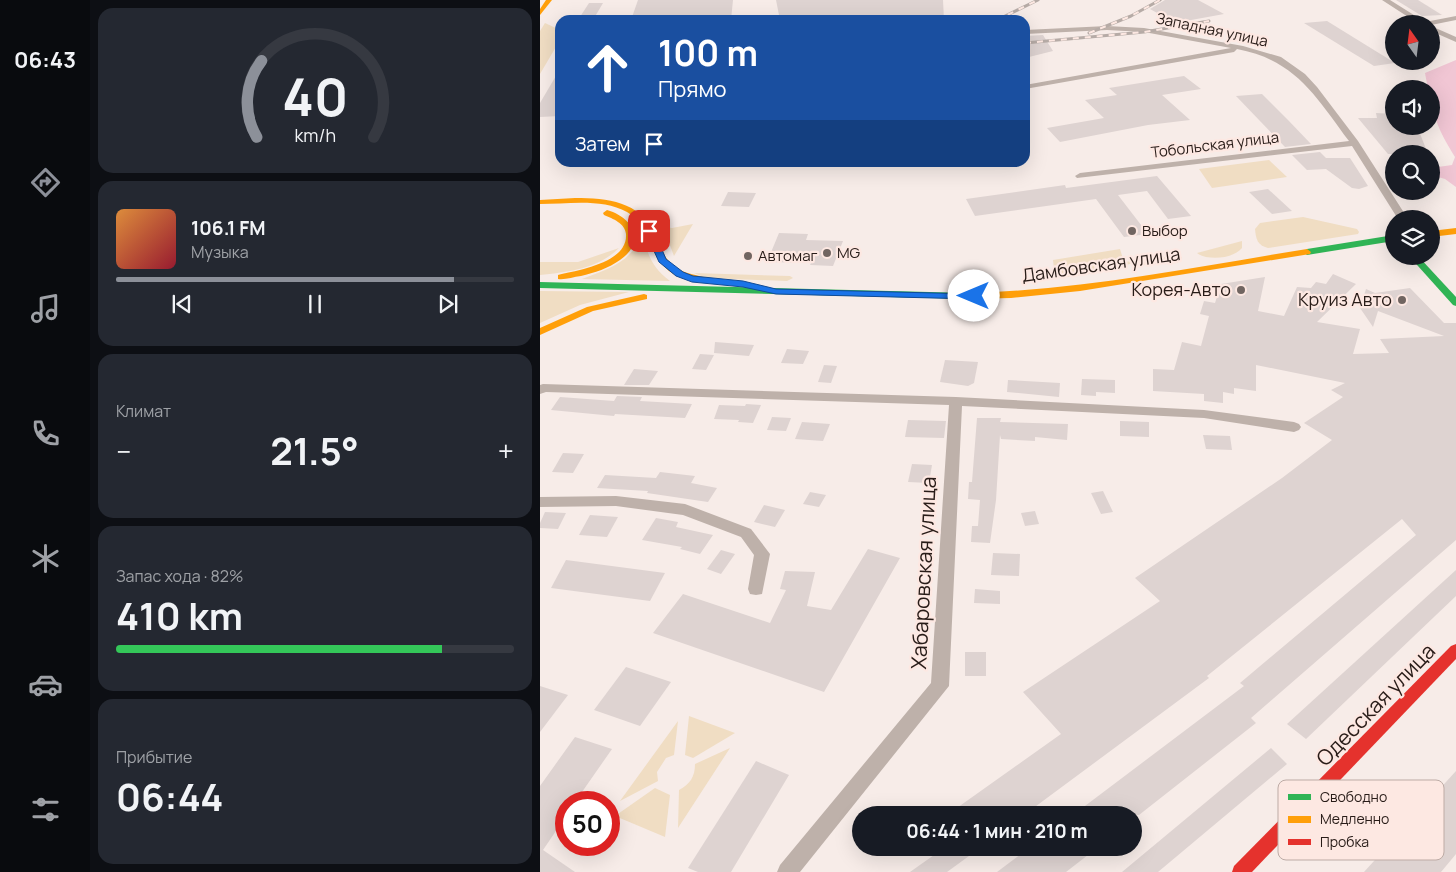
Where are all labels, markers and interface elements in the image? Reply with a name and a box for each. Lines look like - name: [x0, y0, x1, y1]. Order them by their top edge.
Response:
- street label: Западная улица: [1154, 7, 1270, 52]
- north arrow: [1385, 15, 1440, 70]
- map controls: [1385, 15, 1440, 265]
- text: 100 m: [658, 29, 758, 77]
- icon: ahead: [575, 35, 640, 100]
- text: 06:43: [14, 45, 76, 75]
- text: 40: [282, 61, 348, 132]
- text: Прямо: [658, 74, 727, 104]
- button: sound: [1385, 80, 1440, 135]
- text: km/h: [294, 123, 336, 147]
- street label: Тобольская улица: [1150, 126, 1280, 163]
- icon: arrive: [640, 130, 668, 158]
- text: Затем: [575, 131, 630, 157]
- button: search: [1385, 145, 1440, 200]
- icon: directions: [28, 165, 63, 200]
- pin: [628, 210, 670, 252]
- button: layers: [1385, 210, 1440, 265]
- text: 106.1 FM: [191, 215, 265, 241]
- icon: arrive: [635, 217, 663, 245]
- place label: Выбор: [1142, 220, 1188, 241]
- marker: Выбор: [1126, 225, 1138, 237]
- text: Музыка: [191, 241, 249, 263]
- street label: Дамбовская улица: [1020, 241, 1182, 287]
- place label: MG: [837, 242, 861, 263]
- place label: Автомаг: [758, 245, 818, 266]
- marker: MG: [821, 247, 833, 259]
- marker: Автомаг: [742, 250, 754, 262]
- position arrow: [947, 269, 999, 321]
- place label: Корея-Авто: [1132, 277, 1231, 301]
- marker: Корея-Авто: [1235, 284, 1247, 296]
- place label: Круиз Авто: [1298, 287, 1392, 311]
- icon: previous: [168, 290, 196, 318]
- icon: pause: [301, 290, 329, 318]
- icon: next: [434, 290, 462, 318]
- icon: music: [28, 291, 63, 326]
- marker: Круиз Авто: [1396, 294, 1408, 306]
- text: Климат: [116, 400, 171, 422]
- icon: phone: [28, 416, 63, 451]
- text: 21.5°: [270, 424, 359, 476]
- text: −: [116, 432, 131, 470]
- text: +: [498, 432, 514, 470]
- street label: Хабаровская улица: [904, 476, 942, 670]
- icon: climate: [28, 541, 63, 576]
- text: Запас хода · 82%: [116, 565, 243, 587]
- text: 410 km: [116, 589, 243, 641]
- street label: Одесская улица: [1310, 637, 1441, 772]
- icon: car: [28, 667, 63, 702]
- text: Прибытие: [116, 746, 192, 768]
- text: 06:44: [116, 770, 223, 822]
- legend: [1278, 780, 1444, 860]
- text: Свободно: [1320, 787, 1387, 806]
- speed limit sign: 50: [555, 791, 620, 856]
- icon: filters: [28, 792, 63, 827]
- text: Медленно: [1320, 809, 1389, 828]
- text: 06:44 · 1 мин · 210 m: [906, 818, 1088, 844]
- text: Пробка: [1320, 832, 1369, 851]

